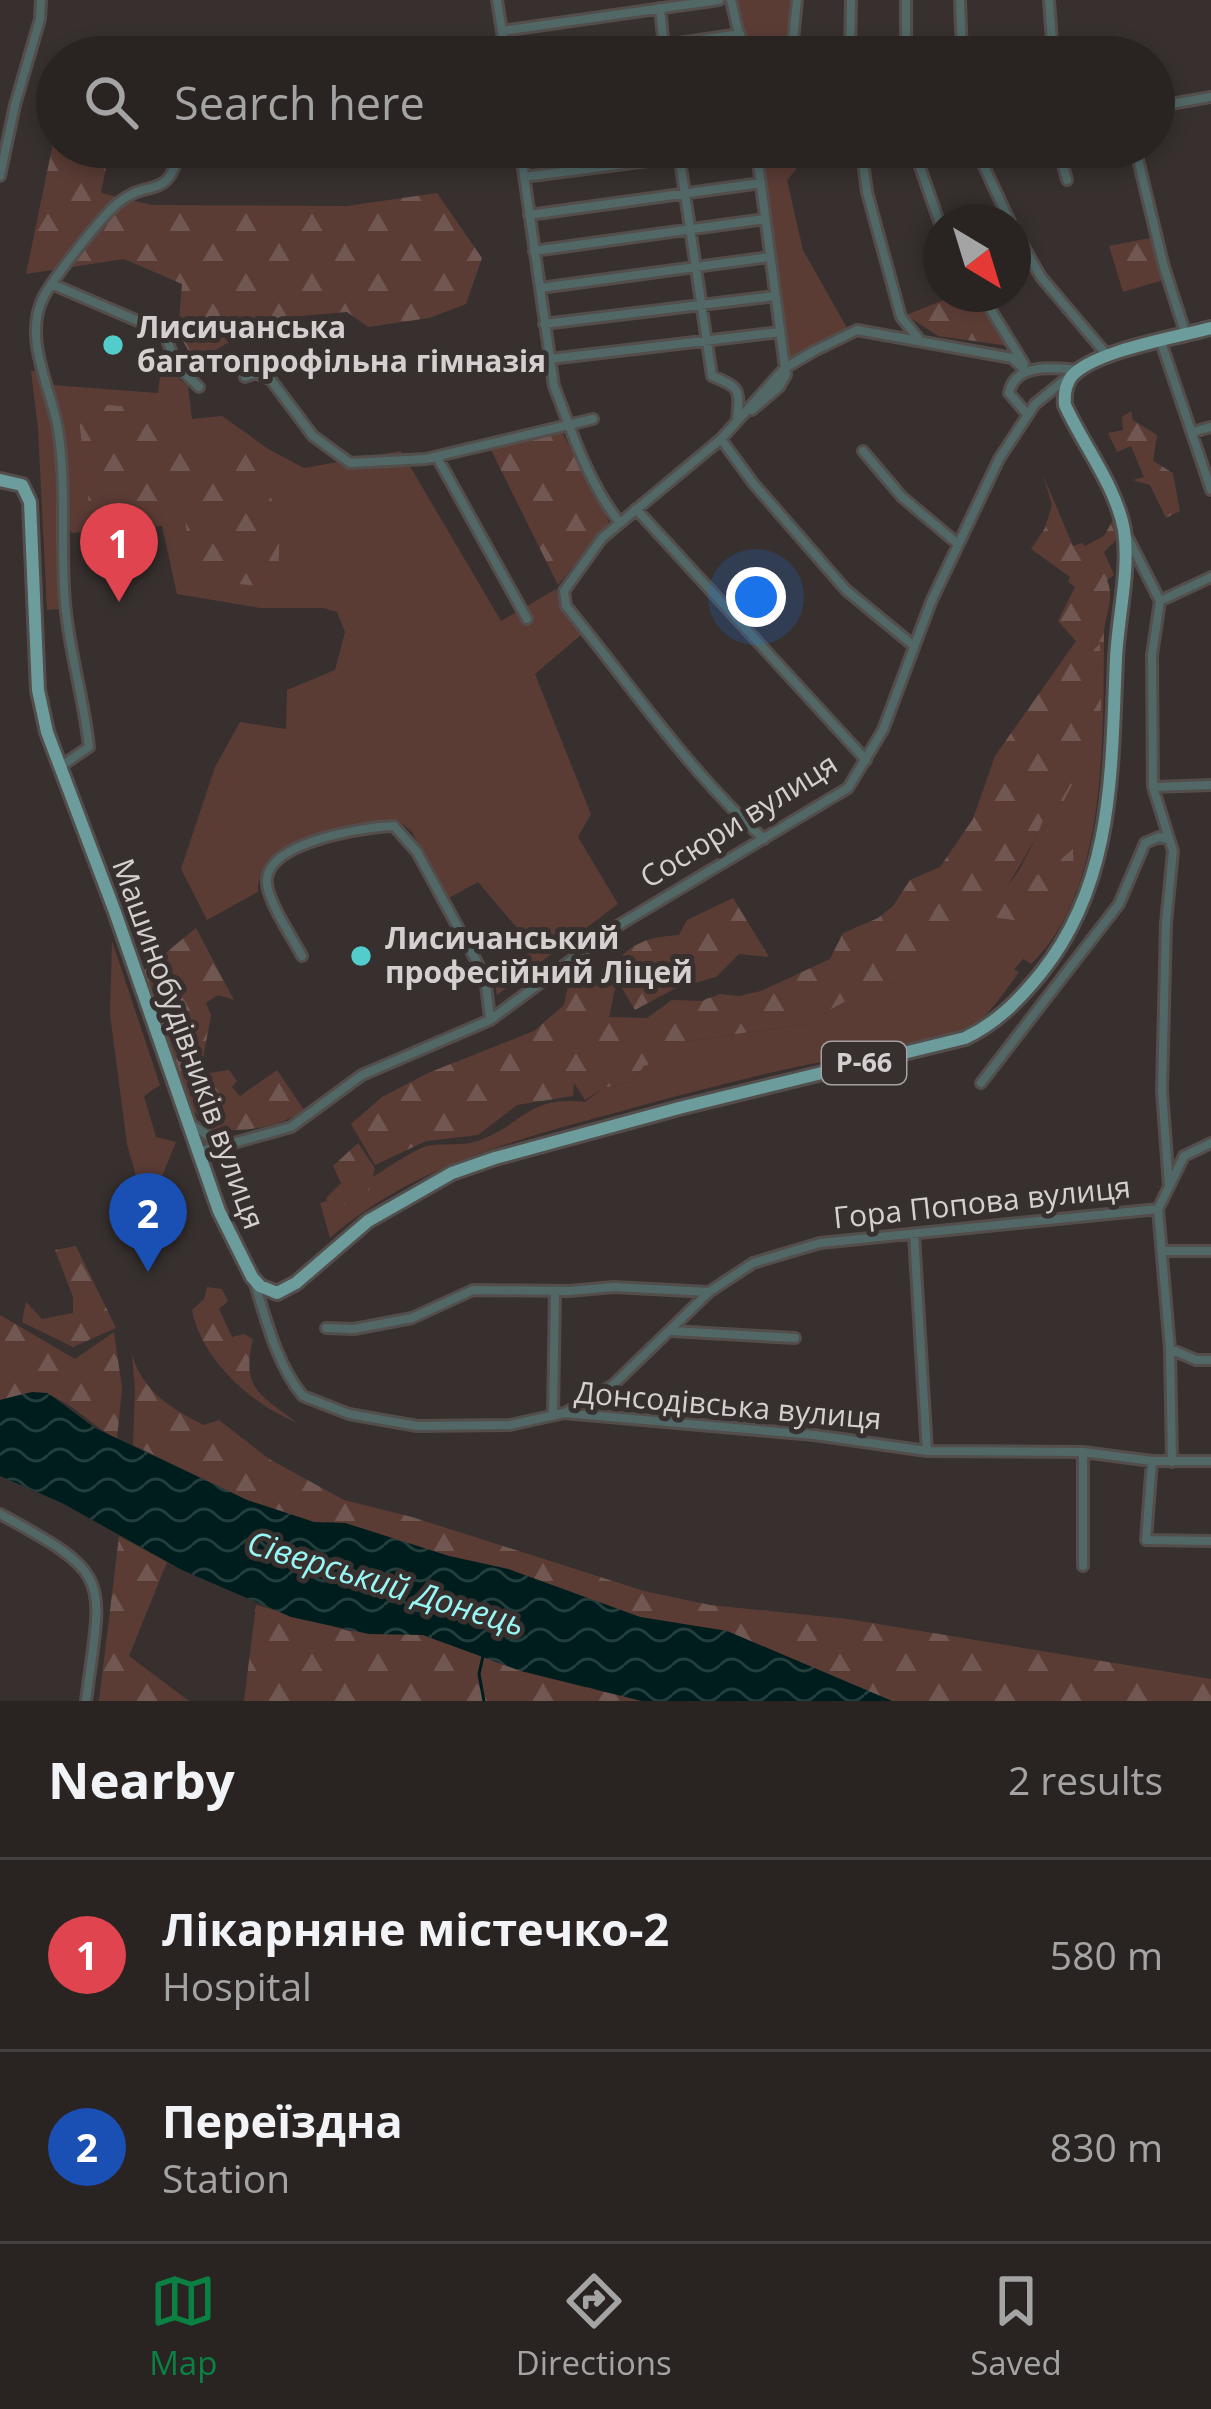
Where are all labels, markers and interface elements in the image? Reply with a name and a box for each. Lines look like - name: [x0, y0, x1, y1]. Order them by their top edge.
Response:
- search box: [36, 36, 1175, 168]
- icon: search: [78, 69, 144, 135]
- text: Search here: [174, 72, 425, 133]
- north arrow: [923, 204, 1031, 312]
- place label: Лисичанська багатопрофільна гімназія: [137, 306, 546, 381]
- marker: Лисичанська багатопрофільна гімназія: [100, 332, 126, 358]
- pin: 1: [80, 503, 158, 602]
- your location: [726, 567, 786, 627]
- street label: Сосюри вулиця: [632, 743, 845, 897]
- street label: Машинобудівників вулиця: [103, 853, 276, 1234]
- place label: Лисичанський професійний Ліцей: [385, 917, 693, 992]
- marker: Лисичанський професійний Ліцей: [348, 943, 374, 969]
- road number: Р-66: [822, 1042, 906, 1084]
- street label: Гора Попова вулиця: [831, 1166, 1132, 1238]
- pin: 2: [109, 1173, 187, 1272]
- street label: Донсодівська вулиця: [573, 1371, 883, 1438]
- water label: Сіверський Донець: [242, 1519, 530, 1646]
- text: Nearby: [48, 1744, 235, 1814]
- text: 2 results: [1008, 1753, 1163, 1806]
- text: Лікарняне містечко-2: [162, 1898, 669, 1959]
- text: 1: [76, 1928, 98, 1981]
- text: 580 m: [1050, 1928, 1163, 1981]
- text: Hospital: [162, 1959, 312, 2012]
- text: Переїздна: [162, 2090, 403, 2151]
- text: 2: [76, 2120, 98, 2173]
- text: 830 m: [1050, 2120, 1163, 2173]
- text: Station: [162, 2151, 290, 2204]
- tab: Map: [149, 2268, 217, 2385]
- tab: Directions: [516, 2268, 672, 2385]
- tab: Saved: [970, 2268, 1062, 2385]

